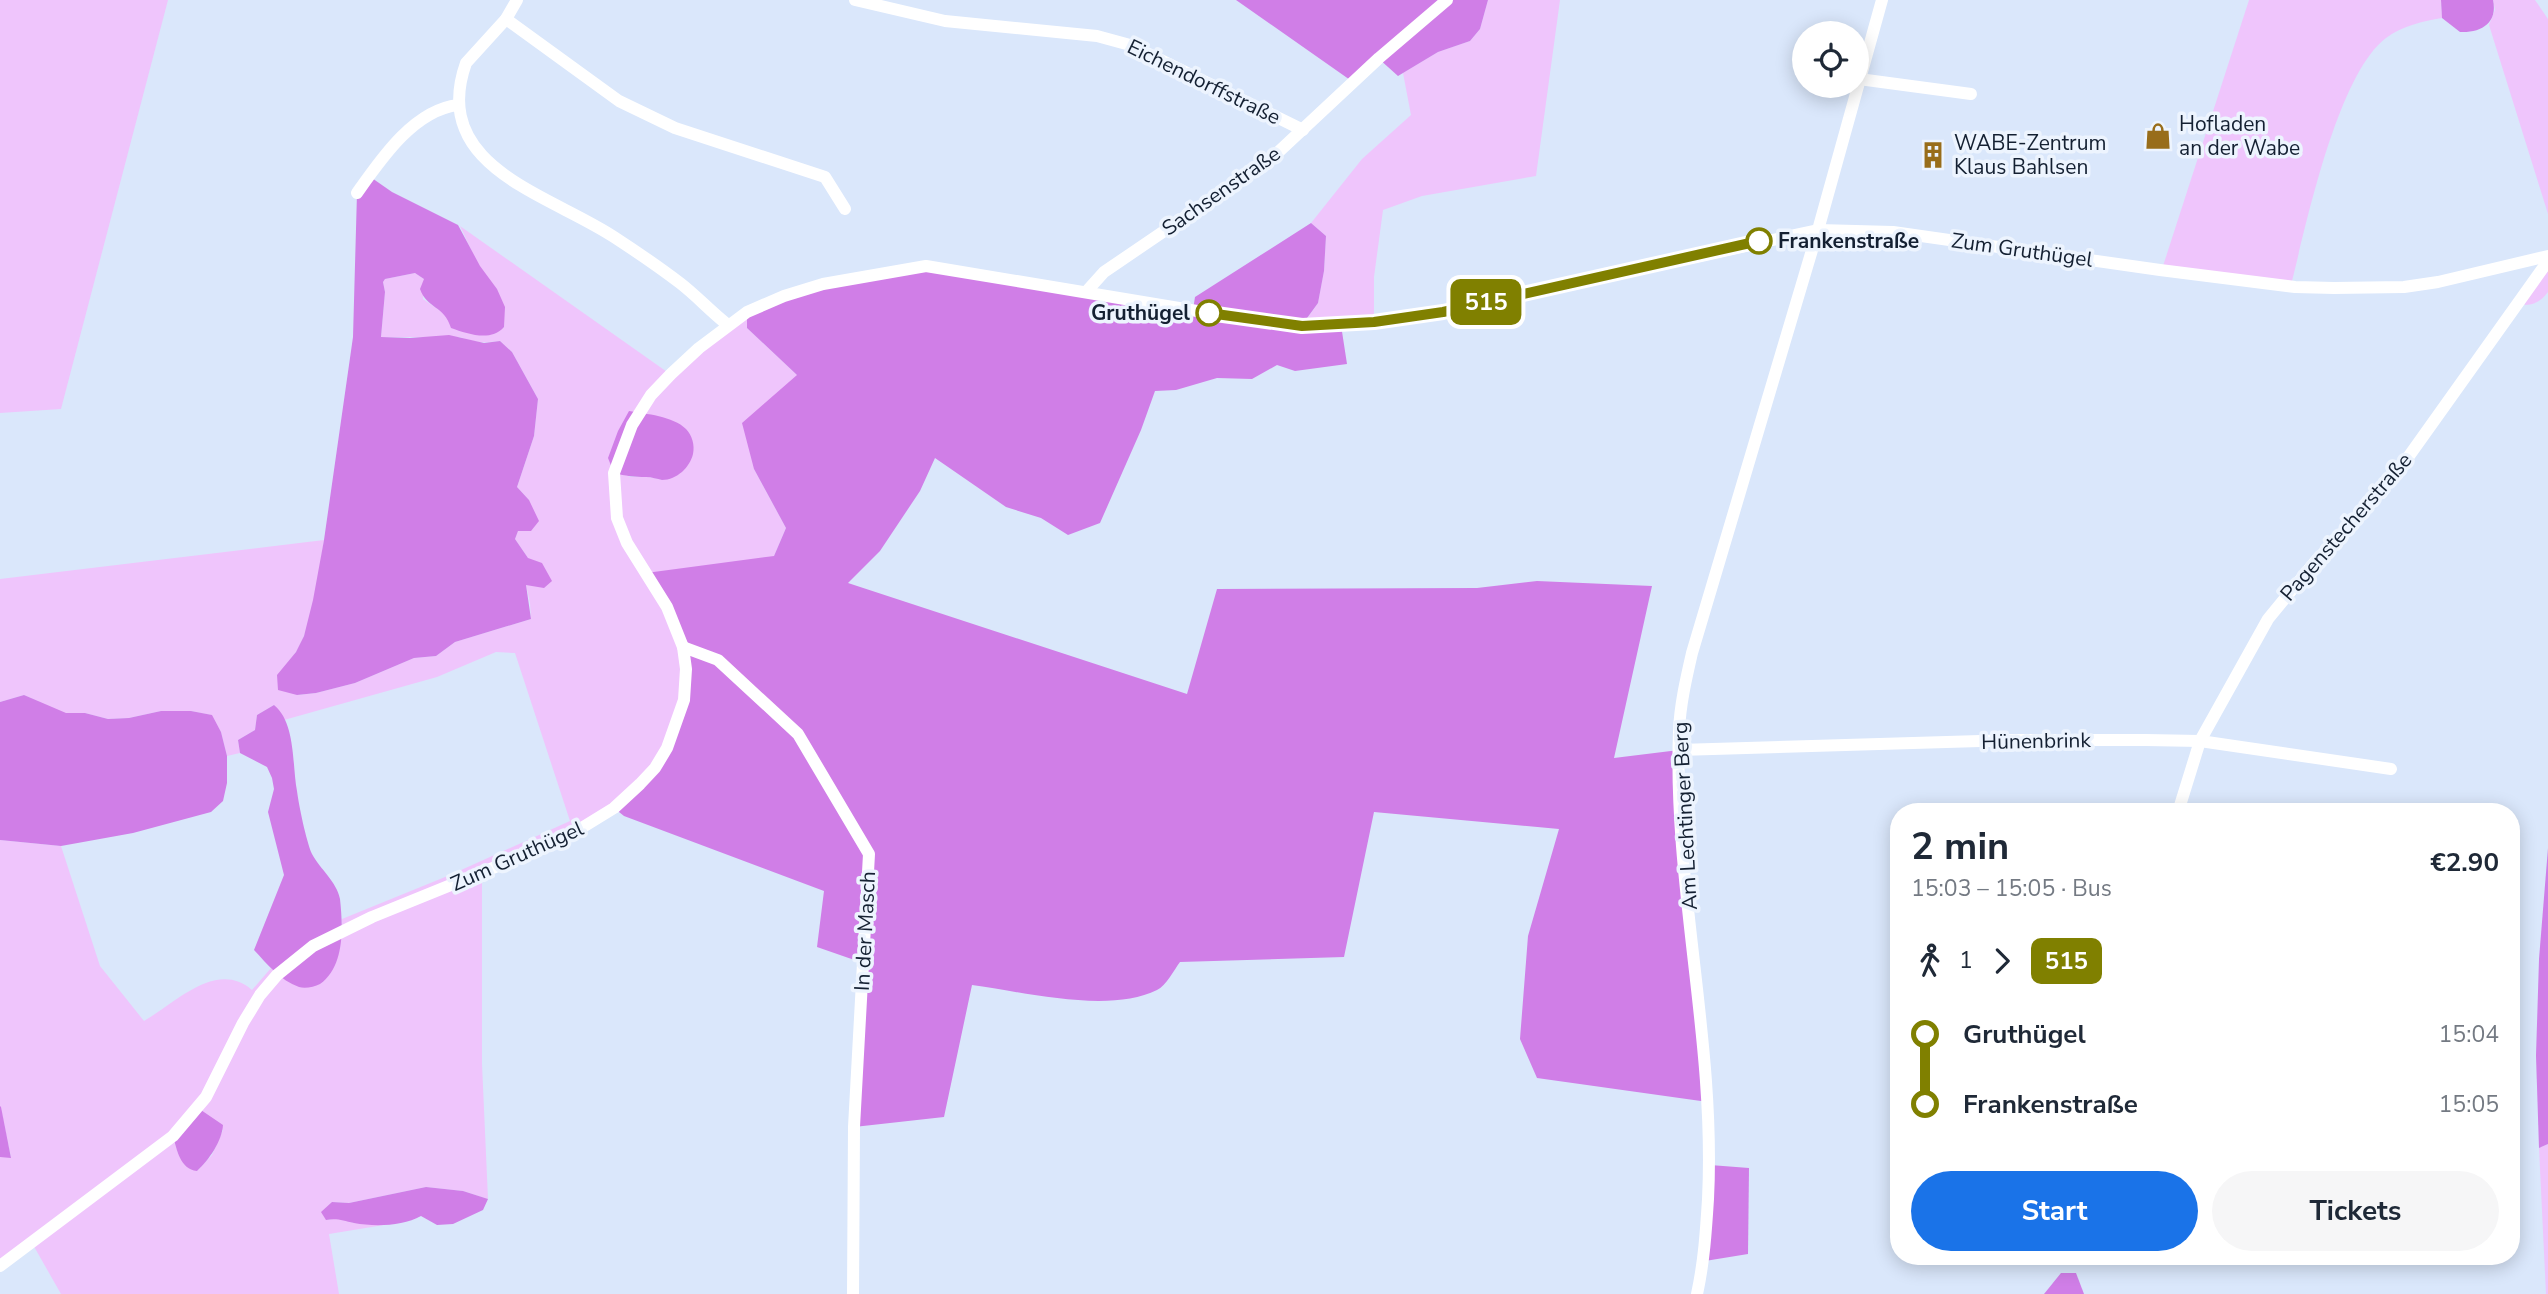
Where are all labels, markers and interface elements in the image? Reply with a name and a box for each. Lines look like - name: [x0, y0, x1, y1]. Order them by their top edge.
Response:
- map controls: [1792, 21, 1869, 98]
- button: locate: [1792, 21, 1869, 98]
- street label: Eichendorffstraße: [1123, 33, 1285, 131]
- place label: Hofladen an der Wabe: [2179, 110, 2300, 162]
- shop icon: Hofladen an der Wabe: [2143, 121, 2173, 151]
- place label: WABE-Zentrum Klaus Bahlsen: [1954, 129, 2106, 181]
- street label: Sachsenstraße: [1156, 140, 1286, 242]
- building icon: WABE-Zentrum Klaus Bahlsen: [1918, 140, 1948, 170]
- street label: Zum Gruthügel: [1949, 226, 2095, 274]
- place label: Frankenstraße: [1778, 227, 1919, 255]
- marker: Frankenstraße: [1746, 228, 1772, 254]
- line badge: 515: [1446, 279, 1526, 325]
- text: 515: [1464, 286, 1508, 318]
- place label: Gruthügel: [1091, 299, 1190, 327]
- marker: Gruthügel: [1196, 300, 1222, 326]
- street label: Pagenstecherstraße: [2274, 447, 2418, 607]
- street label: Am Lechtinger Berg: [1666, 721, 1704, 911]
- street label: Hünenbrink: [1981, 726, 2092, 756]
- street label: Zum Gruthügel: [446, 814, 589, 898]
- text: 2 min: [1911, 821, 2009, 872]
- text: €2.90: [2430, 845, 2499, 880]
- street label: In der Masch: [848, 870, 882, 992]
- text: 15:03 – 15:05 · Bus: [1911, 873, 2112, 904]
- icon: walk: [1911, 942, 1949, 980]
- icon: forward: [1983, 942, 2021, 980]
- text: 1: [1959, 945, 1973, 976]
- text: 515: [2045, 945, 2088, 977]
- text: Gruthügel: [1963, 1017, 2086, 1052]
- text: 15:04: [2439, 1019, 2499, 1050]
- text: Frankenstraße: [1963, 1087, 2138, 1122]
- text: 15:05: [2439, 1089, 2499, 1120]
- button: Start: [1911, 1171, 2198, 1251]
- button: Tickets: [2212, 1171, 2499, 1251]

